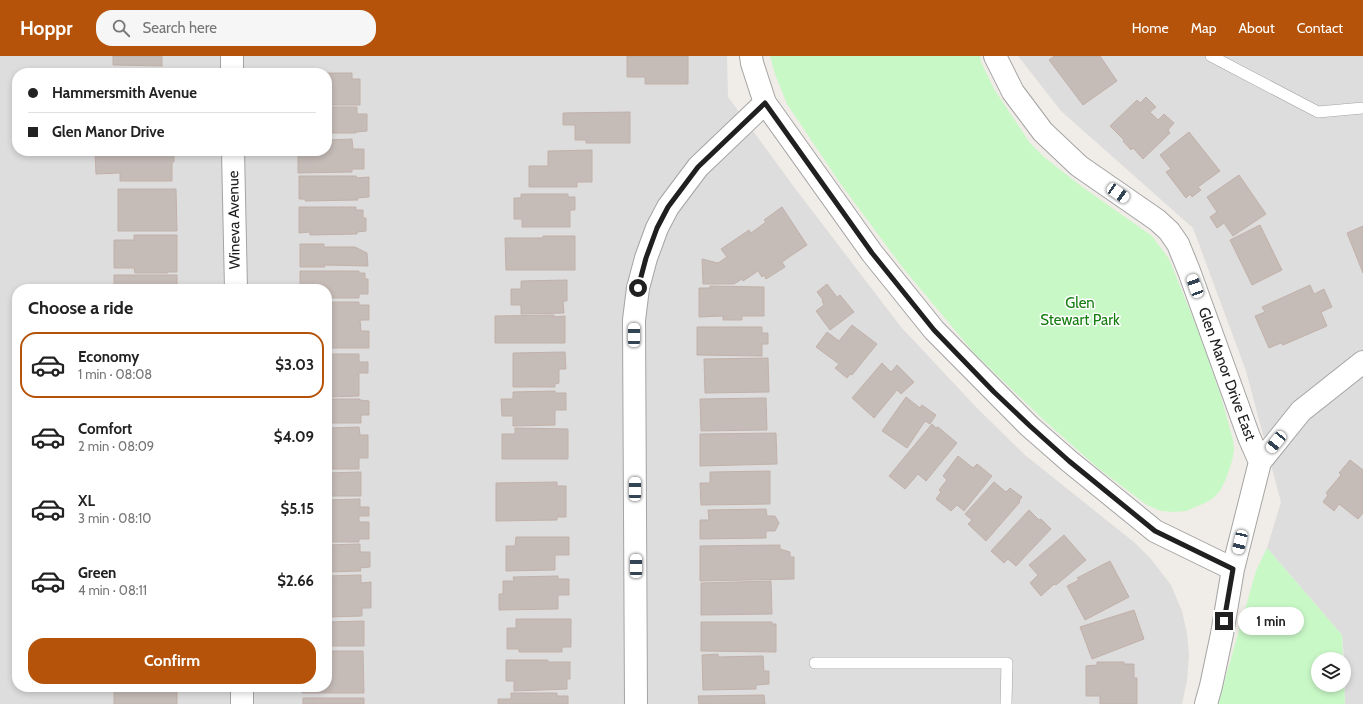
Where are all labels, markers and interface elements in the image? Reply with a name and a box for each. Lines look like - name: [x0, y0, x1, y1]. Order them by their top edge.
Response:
- search box: [96, 10, 376, 46]
- text: Hoppr: [20, 17, 72, 40]
- icon: search: [110, 17, 132, 39]
- text: Search here: [142, 19, 217, 37]
- text: Home: [1132, 19, 1169, 37]
- text: Map: [1191, 19, 1216, 37]
- text: About: [1238, 19, 1275, 37]
- text: Contact: [1297, 19, 1343, 37]
- text: Hammersmith Avenue: [52, 84, 197, 102]
- text: Glen Manor Drive: [52, 123, 164, 141]
- street label: Wineva Avenue: [224, 170, 244, 270]
- car: [1105, 181, 1131, 205]
- car: [1185, 273, 1205, 299]
- route start: [629, 279, 647, 297]
- park label: Glen Stewart Park: [1040, 294, 1120, 329]
- text: Choose a ride: [28, 297, 133, 319]
- street label: Glen Manor Drive East: [1194, 305, 1260, 443]
- car: [628, 323, 640, 347]
- icon: car: [30, 347, 66, 383]
- text: Economy: [78, 348, 139, 366]
- text: $3.03: [275, 356, 314, 374]
- text: 1 min · 08:08: [78, 366, 152, 382]
- icon: car: [30, 419, 66, 455]
- text: Comfort: [78, 420, 132, 438]
- text: $4.09: [274, 428, 314, 446]
- car: [1264, 429, 1288, 455]
- text: 2 min · 08:09: [78, 438, 154, 454]
- car: [629, 477, 641, 501]
- icon: car: [30, 491, 66, 527]
- text: XL: [78, 492, 95, 510]
- text: $5.15: [281, 500, 314, 518]
- text: 3 min · 08:10: [78, 510, 151, 526]
- car: [1231, 529, 1249, 555]
- car: [630, 554, 642, 578]
- icon: car: [30, 563, 66, 599]
- text: Green: [78, 564, 116, 582]
- text: $2.66: [277, 572, 314, 590]
- text: 4 min · 08:11: [78, 582, 147, 598]
- callout: 1 min: [1238, 607, 1304, 635]
- route end: [1215, 612, 1233, 630]
- text: 1 min: [1256, 613, 1286, 629]
- button: Confirm: [28, 638, 316, 684]
- map controls: [1311, 652, 1351, 692]
- button: layers: [1311, 652, 1351, 692]

